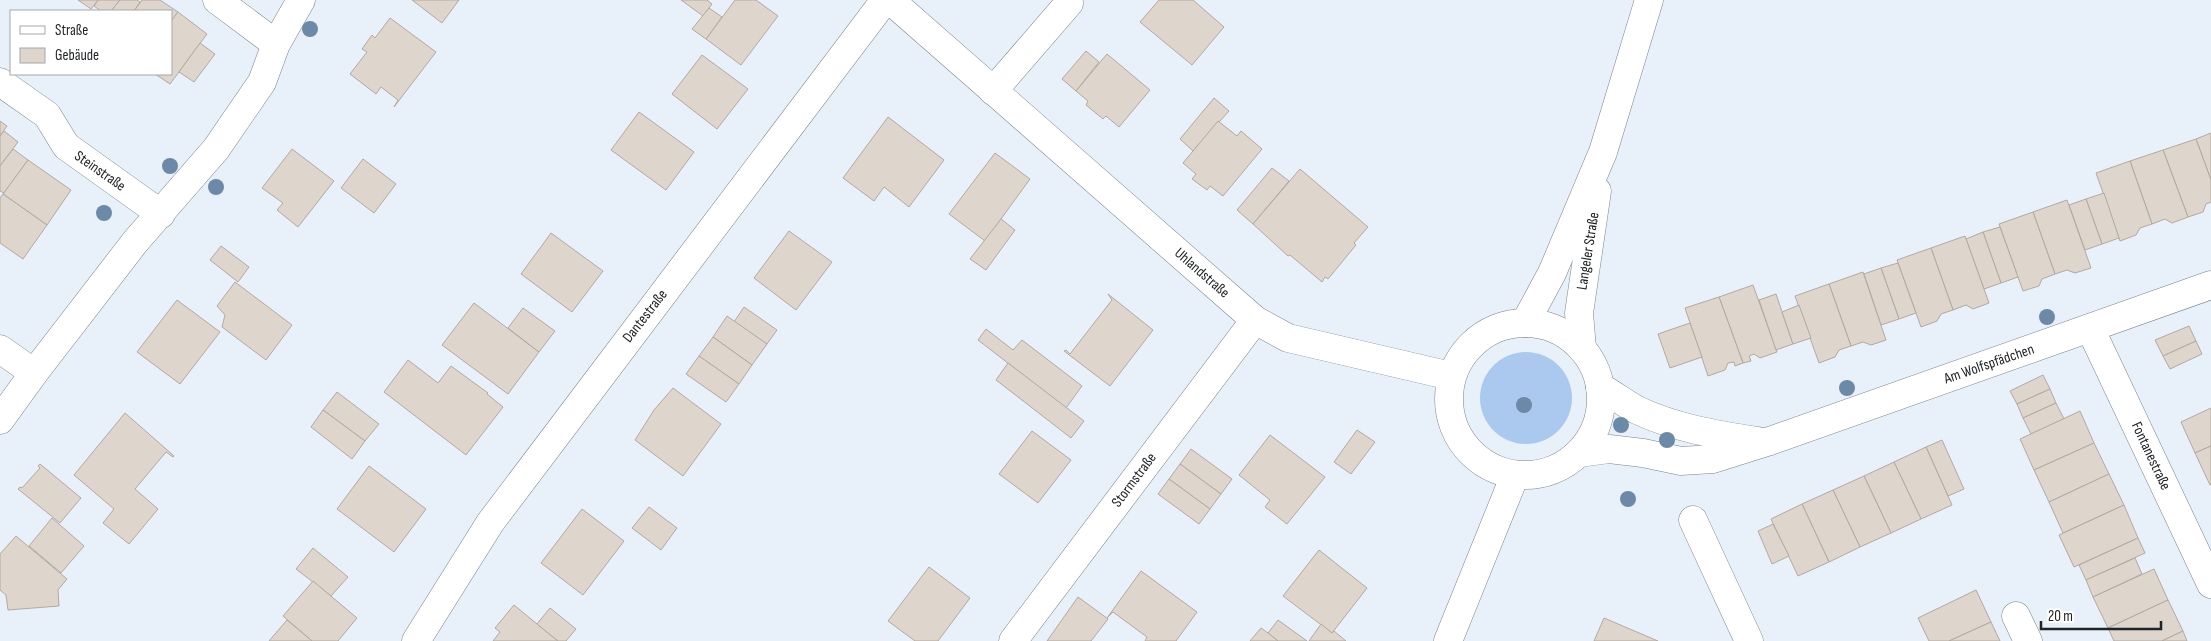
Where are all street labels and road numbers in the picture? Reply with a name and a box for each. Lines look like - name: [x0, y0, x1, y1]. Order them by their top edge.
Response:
- street label: Steinstraße: [71, 147, 129, 195]
- street label: Langeler Straße: [1572, 211, 1604, 291]
- street label: Uhlandstraße: [1170, 244, 1234, 302]
- street label: Dantestraße: [618, 286, 672, 346]
- street label: Am Wolfspfädchen: [1940, 340, 2037, 389]
- street label: Fontanestraße: [2127, 419, 2175, 493]
- street label: Stormstraße: [1107, 449, 1161, 511]

